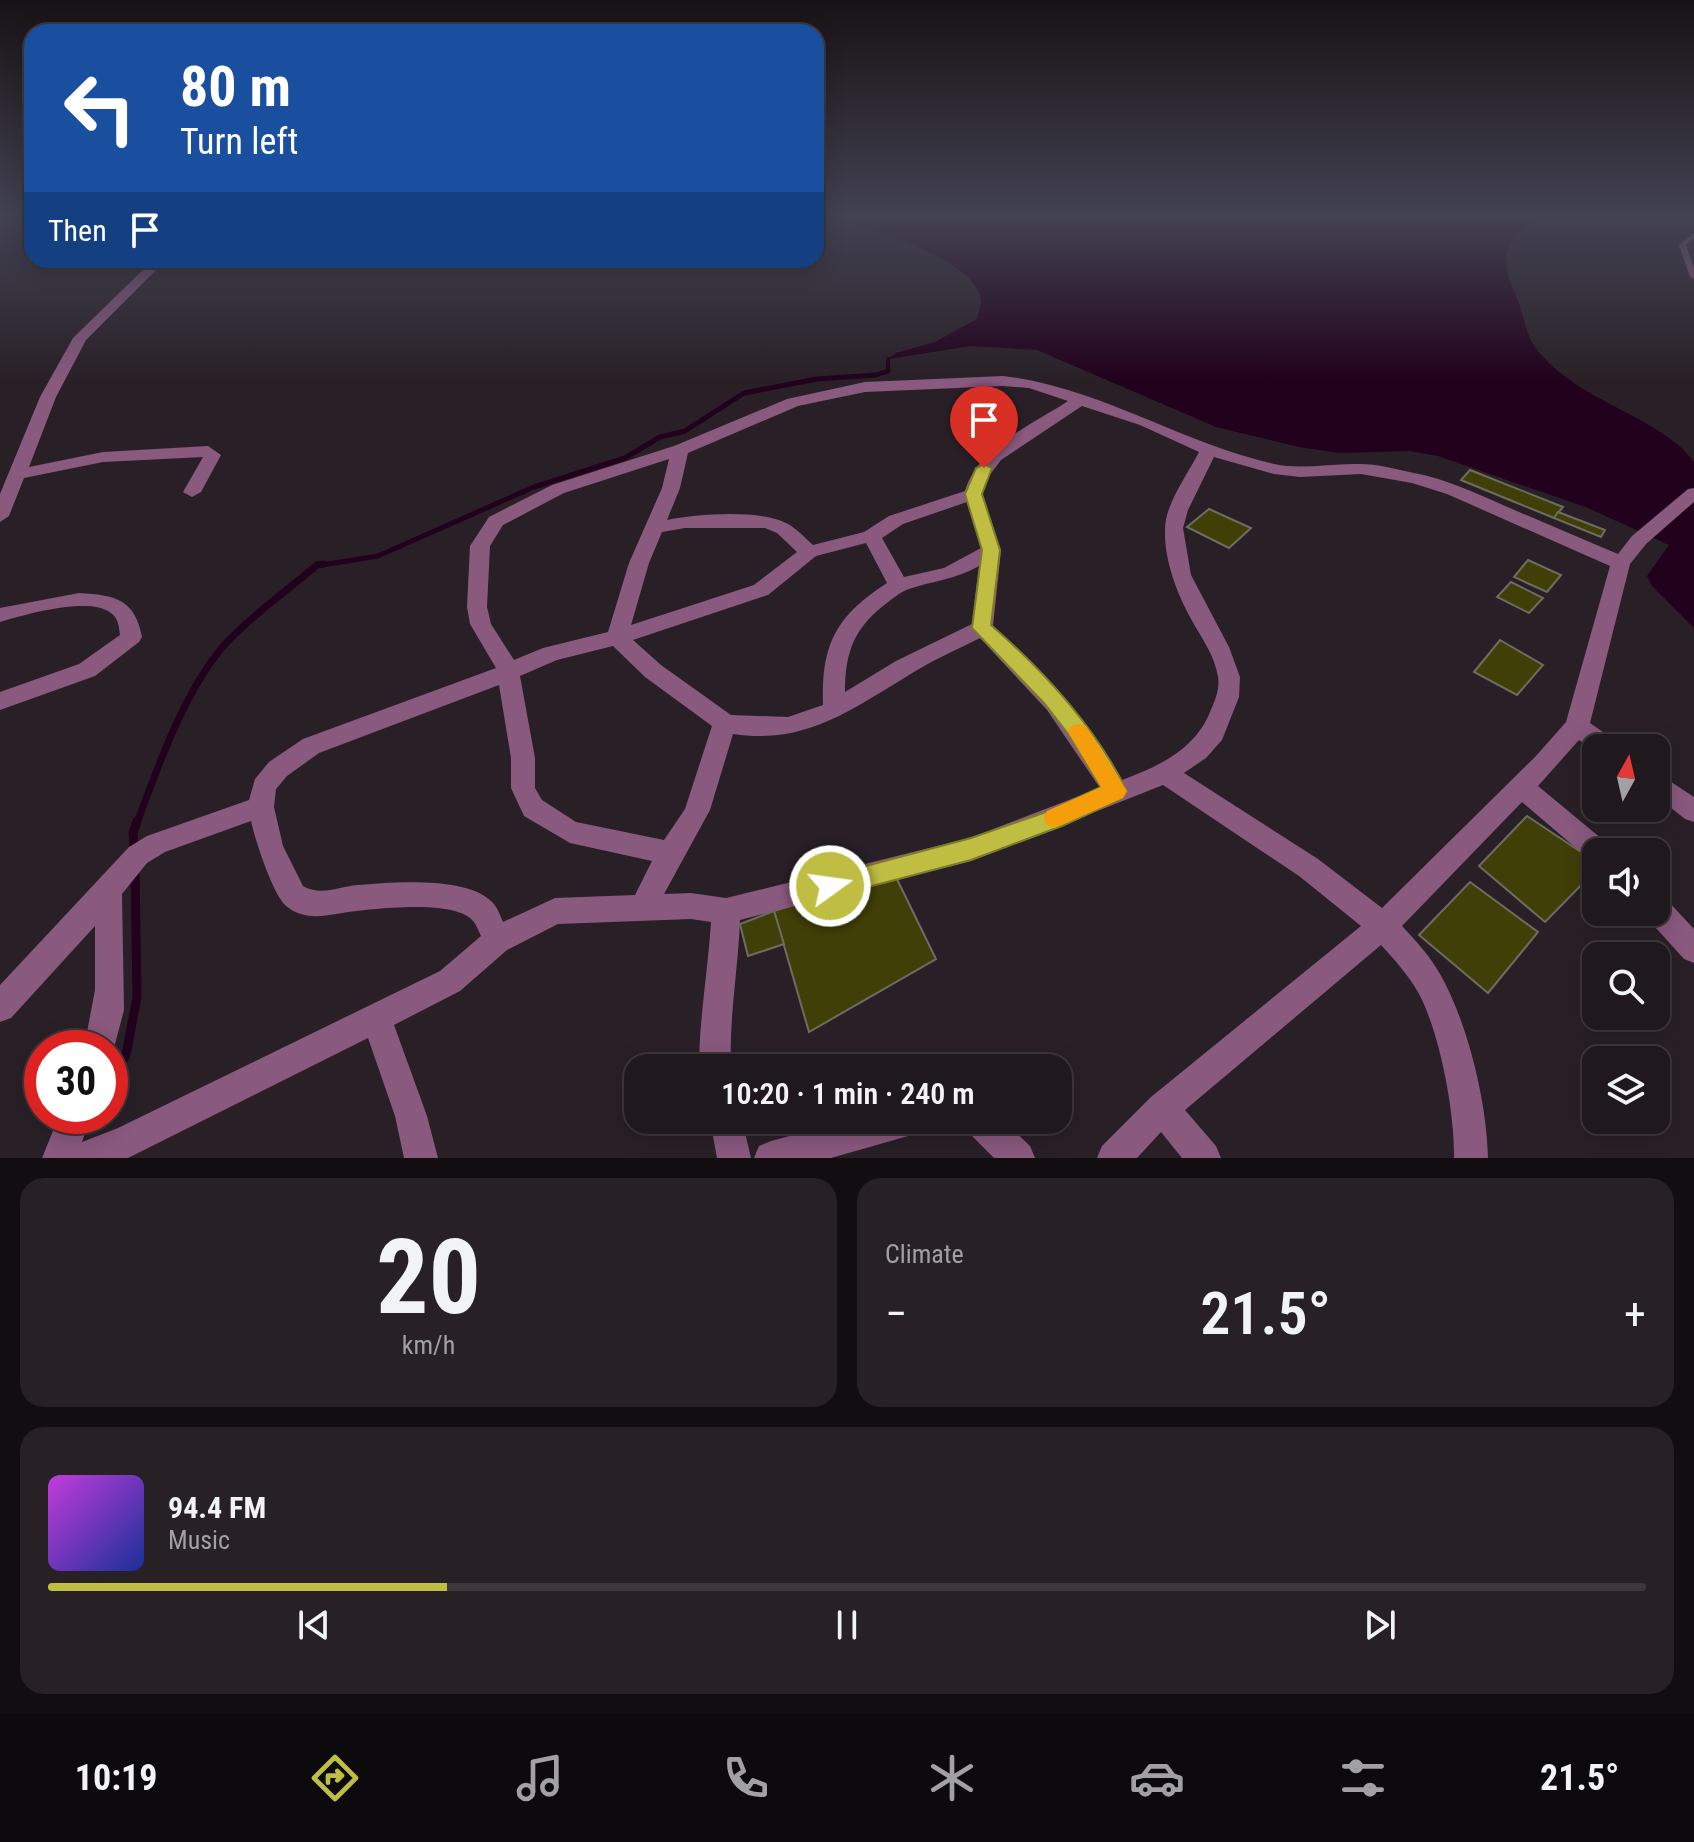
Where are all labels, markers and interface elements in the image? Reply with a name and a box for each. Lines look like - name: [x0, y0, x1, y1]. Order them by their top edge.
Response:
- text: 80 m: [180, 54, 291, 120]
- icon: left: [48, 56, 152, 160]
- text: Turn left: [180, 121, 298, 163]
- icon: arrive: [123, 208, 167, 252]
- text: Then: [48, 213, 107, 248]
- pin: [950, 386, 1018, 468]
- icon: arrive: [962, 398, 1006, 442]
- north arrow: [1582, 734, 1670, 822]
- map controls: [1582, 734, 1670, 1134]
- button: sound: [1582, 838, 1670, 926]
- position arrow: [788, 844, 872, 928]
- button: search: [1582, 942, 1670, 1030]
- speed limit sign: 30: [24, 1030, 128, 1134]
- button: layers: [1582, 1046, 1670, 1134]
- text: 10:20 · 1 min · 240 m: [721, 1076, 975, 1111]
- text: 20: [376, 1217, 481, 1338]
- text: Climate: [885, 1239, 964, 1269]
- text: 21.5°: [1200, 1278, 1331, 1349]
- text: −: [885, 1288, 907, 1340]
- text: +: [1624, 1288, 1646, 1340]
- text: km/h: [402, 1330, 455, 1360]
- text: 94.4 FM: [168, 1490, 266, 1525]
- text: Music: [168, 1525, 230, 1555]
- icon: previous: [292, 1603, 336, 1647]
- icon: pause: [825, 1603, 869, 1647]
- icon: next: [1358, 1603, 1402, 1647]
- icon: directions: [307, 1750, 363, 1806]
- icon: music: [512, 1750, 568, 1806]
- icon: phone: [718, 1750, 774, 1806]
- icon: climate: [924, 1750, 980, 1806]
- icon: car: [1129, 1750, 1185, 1806]
- icon: filters: [1335, 1750, 1391, 1806]
- text: 10:19: [75, 1757, 157, 1799]
- text: 21.5°: [1540, 1757, 1619, 1799]

